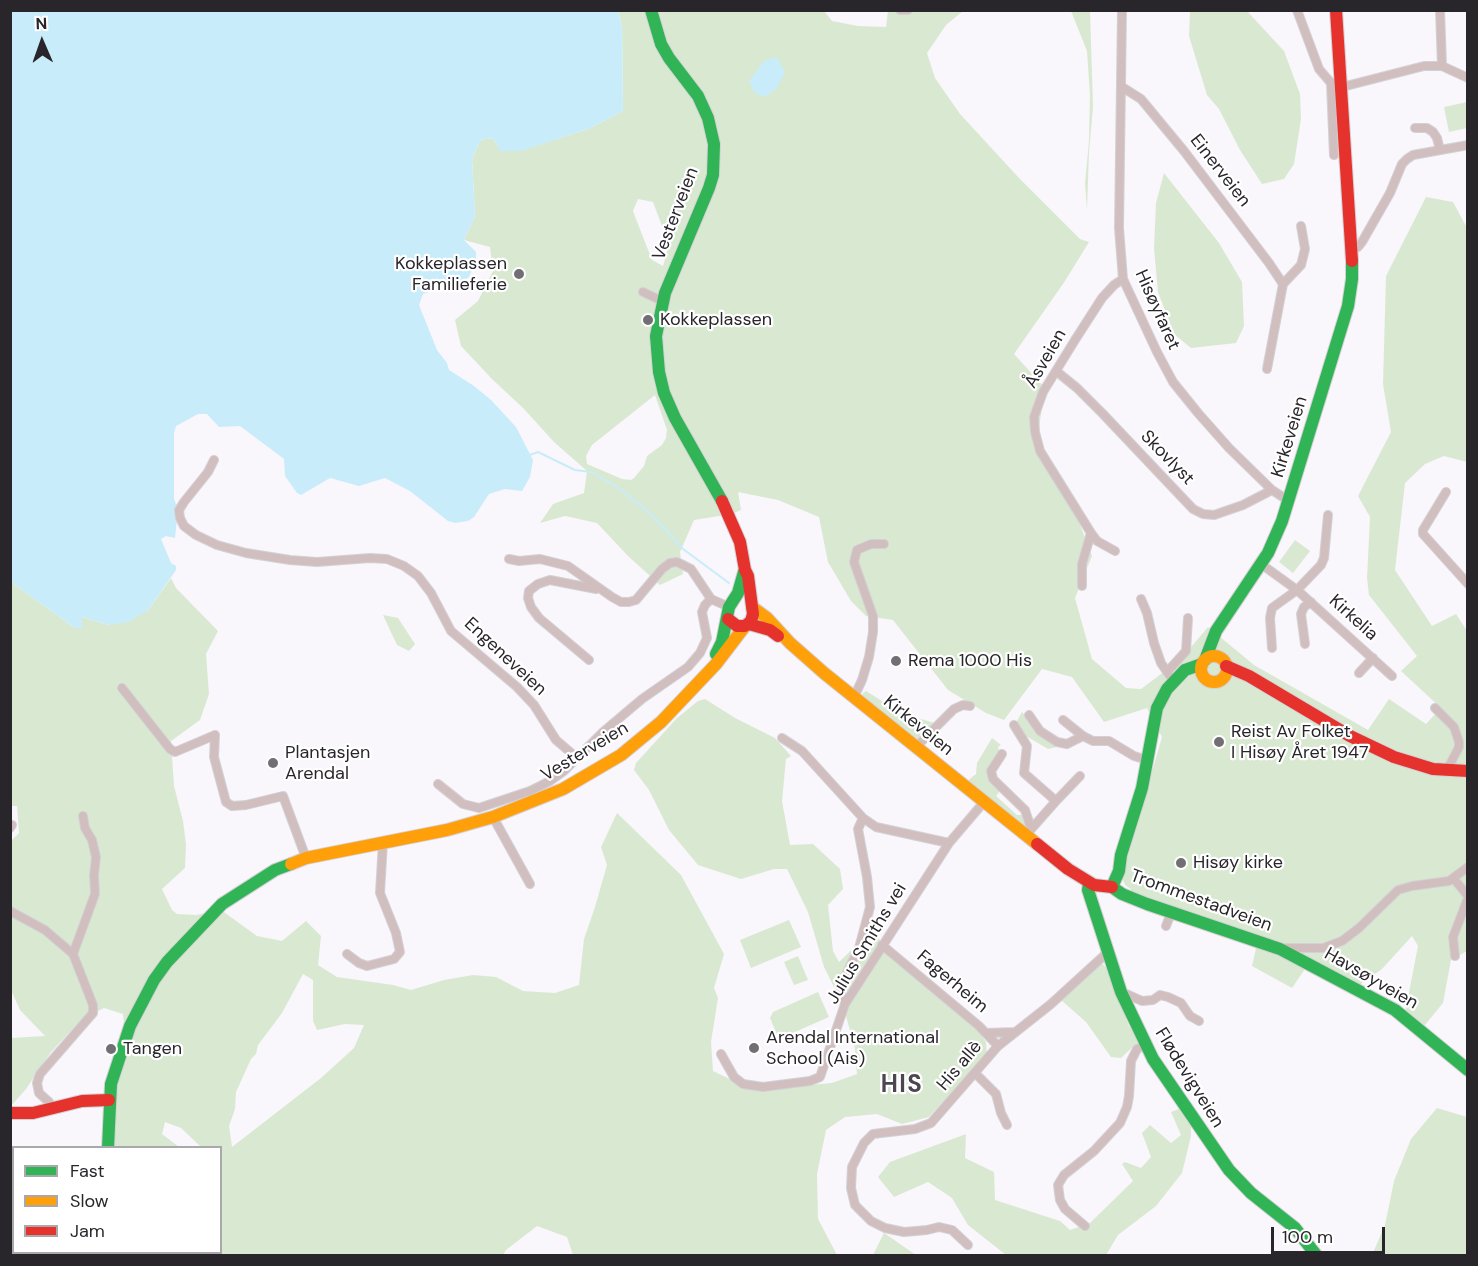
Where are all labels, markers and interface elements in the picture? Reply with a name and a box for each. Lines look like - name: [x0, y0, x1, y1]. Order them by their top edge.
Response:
- north arrow: [12, 12, 72, 72]
- text: N: [35, 13, 48, 34]
- street label: Einerveien: [1185, 131, 1255, 211]
- street label: Vesterveien: [648, 165, 704, 263]
- place label: Kokkeplassen Familieferie: [395, 253, 507, 296]
- marker: Kokkeplassen Familieferie: [512, 267, 526, 281]
- street label: Hisøyfaret: [1130, 267, 1184, 353]
- place label: Kokkeplassen: [660, 309, 772, 331]
- marker: Kokkeplassen: [641, 313, 655, 327]
- street label: Åsveien: [1020, 326, 1072, 392]
- street label: Kirkeveien: [1267, 394, 1313, 480]
- street label: Skovlyst: [1136, 426, 1198, 490]
- street label: Kirkelia: [1324, 590, 1382, 646]
- street label: Engeneveien: [459, 613, 551, 701]
- place label: Rema 1000 His: [908, 650, 1032, 672]
- marker: Rema 1000 His: [889, 654, 903, 668]
- street label: Kirkeveien: [879, 691, 957, 761]
- street label: Vesterveien: [538, 718, 632, 786]
- place label: Reist Av Folket I Hisøy Året 1947: [1231, 721, 1369, 764]
- marker: Reist Av Folket I Hisøy Året 1947: [1212, 735, 1226, 749]
- place label: Plantasjen Arendal: [285, 742, 370, 784]
- marker: Plantasjen Arendal: [266, 756, 280, 770]
- place label: Hisøy kirke: [1193, 852, 1283, 874]
- marker: Hisøy kirke: [1174, 856, 1188, 870]
- street label: Trommestadveien: [1127, 865, 1275, 937]
- street label: Julius Smiths vei: [822, 880, 912, 1008]
- street label: Havsøyveien: [1320, 943, 1422, 1015]
- street label: Fagerheim: [912, 946, 992, 1018]
- street label: Flødevigveien: [1150, 1024, 1228, 1132]
- place label: Arendal International School (Ais): [766, 1027, 939, 1070]
- street label: His allè: [933, 1037, 987, 1095]
- place label: Tangen: [123, 1038, 182, 1060]
- marker: Arendal International School (Ais): [747, 1041, 761, 1055]
- marker: Tangen: [104, 1042, 118, 1056]
- district label: HIS: [881, 1072, 923, 1100]
- legend: [12, 1146, 222, 1254]
- text: Fast: [70, 1159, 105, 1183]
- text: Slow: [70, 1189, 109, 1213]
- scale bar: [1274, 1215, 1388, 1253]
- text: Jam: [70, 1219, 105, 1243]
- text: 100 m: [1282, 1225, 1333, 1249]

